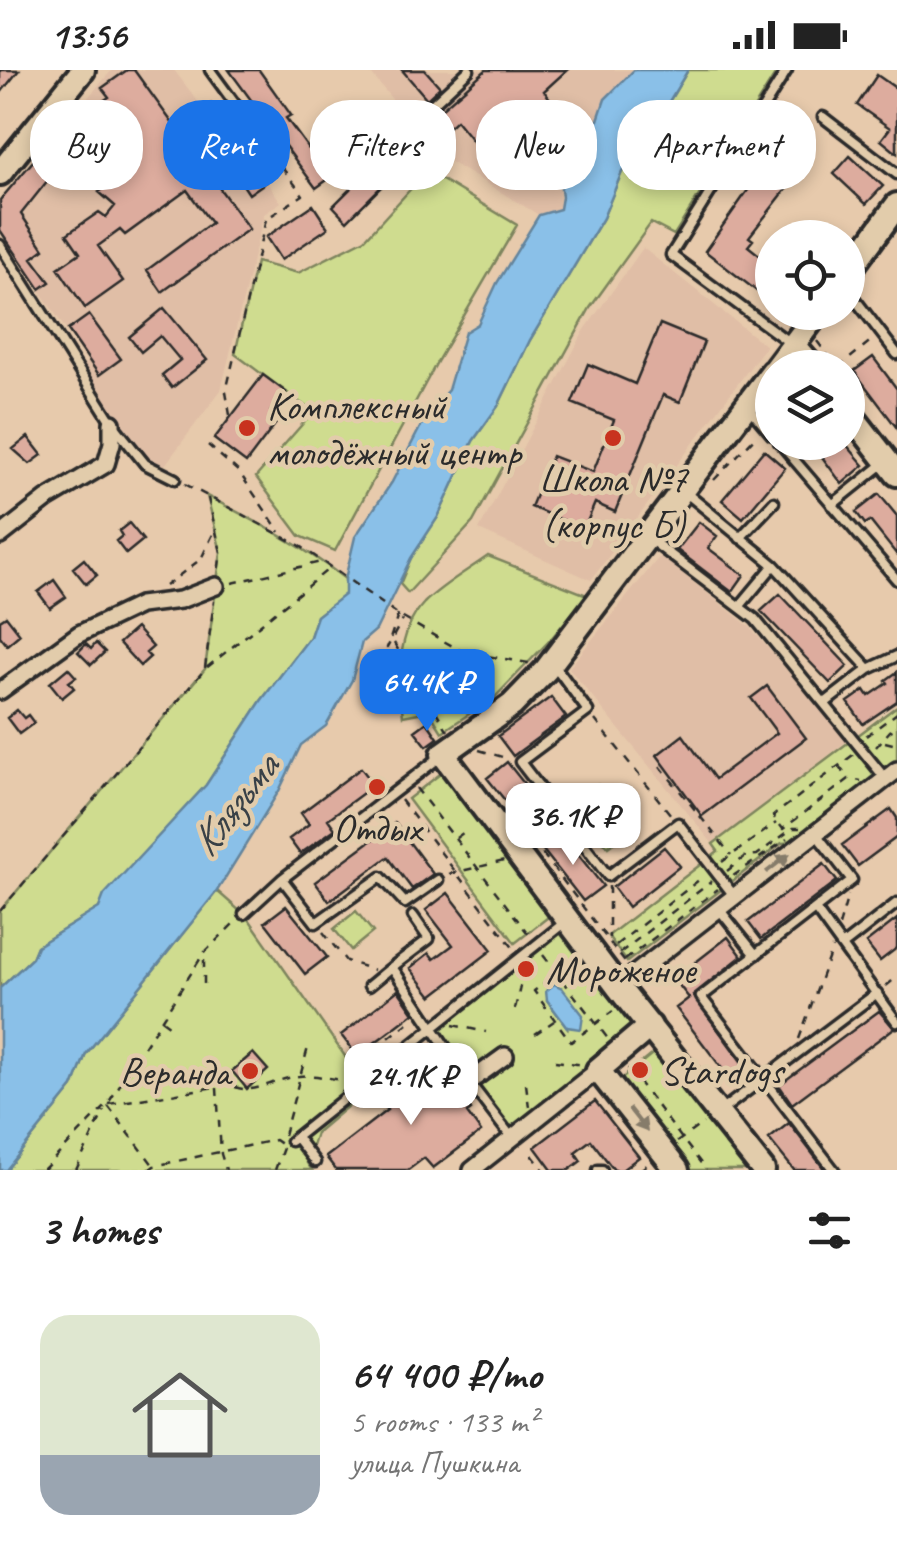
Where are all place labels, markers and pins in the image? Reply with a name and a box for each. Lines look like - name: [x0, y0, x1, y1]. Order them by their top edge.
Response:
- place label: Комплексный молодёжный центр: [267, 381, 523, 477]
- marker: Комплексный молодёжный центр: [236, 417, 258, 439]
- marker: Школа №7 (корпус Б): [602, 427, 624, 449]
- place label: Школа №7 (корпус Б): [539, 454, 689, 550]
- pin: 64.4K ₽: [335, 649, 519, 734]
- marker: Отдых: [366, 776, 388, 798]
- pin: 36.1K ₽: [481, 783, 665, 868]
- place label: Отдых: [333, 803, 425, 853]
- place label: Мороженое: [546, 945, 698, 995]
- marker: Мороженое: [515, 958, 537, 980]
- pin: 24.1K ₽: [319, 1043, 503, 1128]
- place label: Stardogs: [660, 1046, 786, 1096]
- place label: Веранда: [120, 1047, 234, 1097]
- marker: Stardogs: [629, 1059, 651, 1081]
- marker: Веранда: [239, 1060, 261, 1082]

